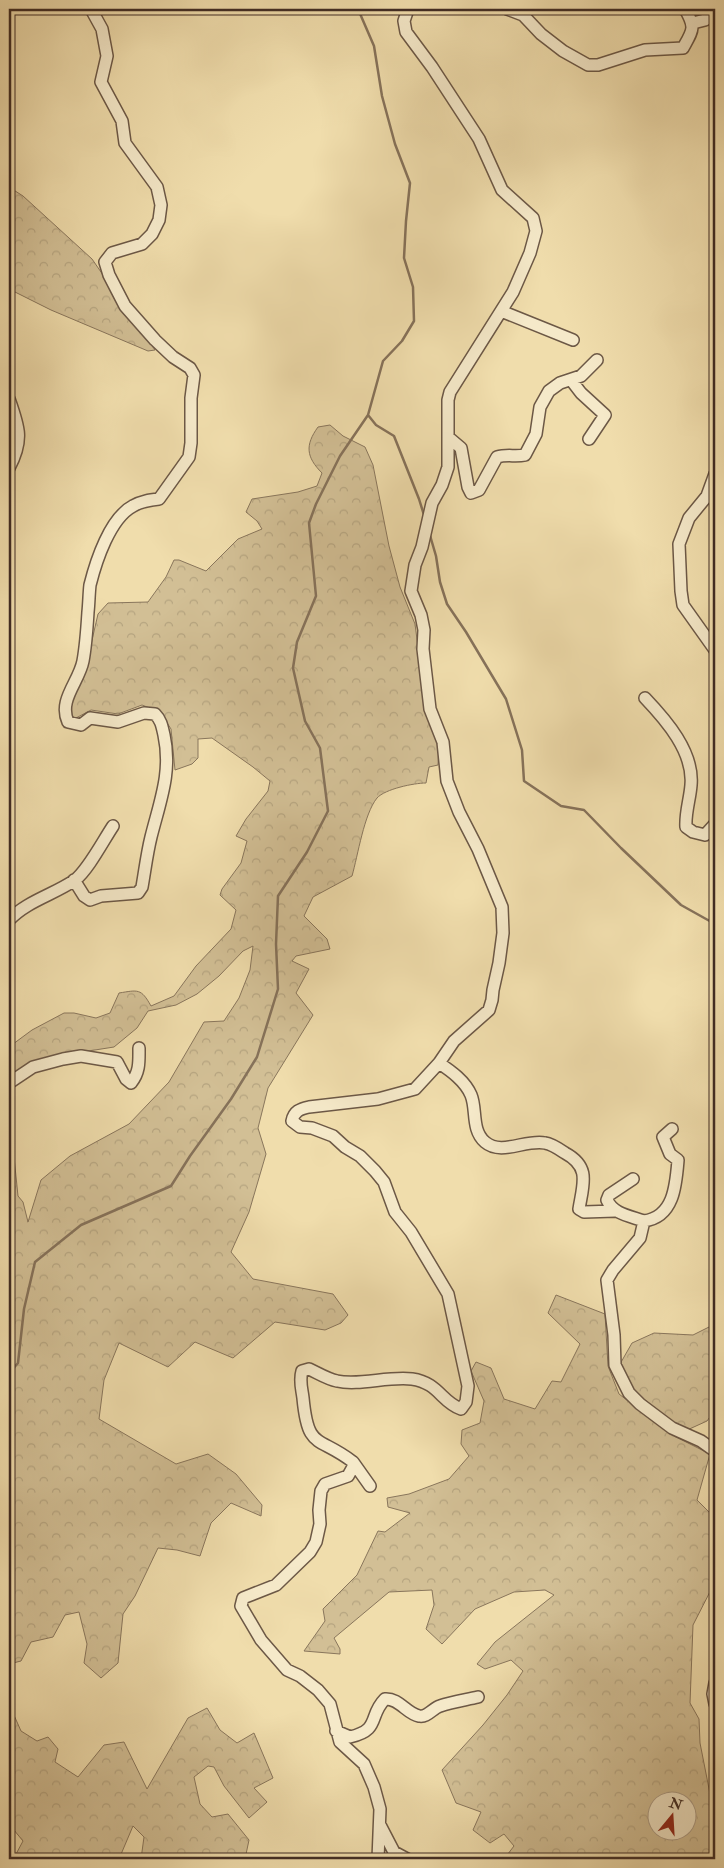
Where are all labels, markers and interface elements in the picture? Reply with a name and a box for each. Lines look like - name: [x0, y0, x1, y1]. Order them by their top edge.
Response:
- north arrow: [646, 1790, 696, 1840]
- text: N: [666, 1794, 685, 1814]

